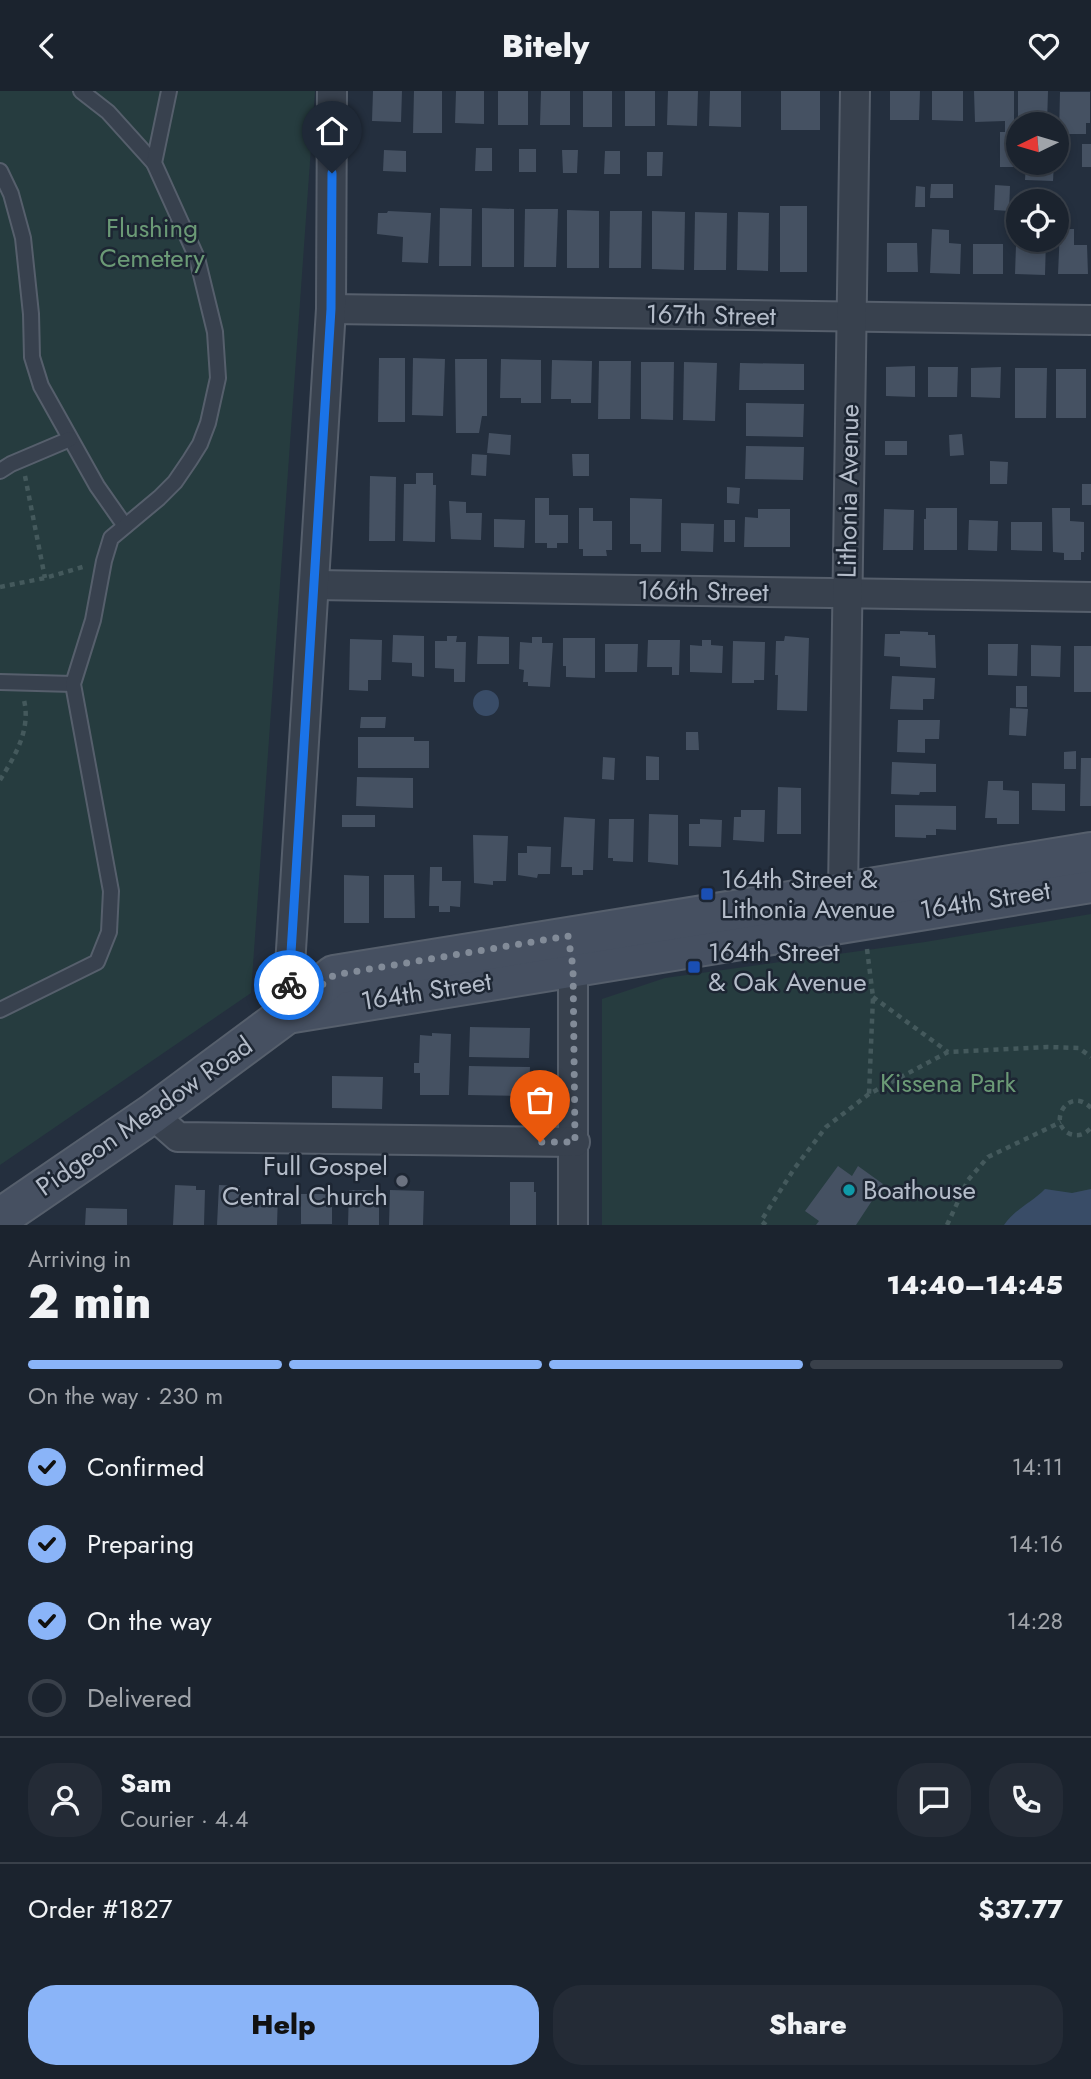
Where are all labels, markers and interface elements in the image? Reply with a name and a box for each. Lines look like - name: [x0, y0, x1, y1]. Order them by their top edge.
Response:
- text: Bitely: [502, 23, 589, 69]
- icon: back: [28, 27, 66, 65]
- icon: heart: [1025, 27, 1063, 65]
- pin: [302, 101, 362, 173]
- icon: home: [313, 112, 351, 150]
- north arrow: [1006, 112, 1069, 175]
- map controls: [1006, 112, 1069, 252]
- button: locate: [1006, 189, 1069, 252]
- park label: Flushing Cemetery: [99, 209, 205, 277]
- street label: 167th Street: [646, 295, 777, 335]
- street label: Lithonia Avenue: [827, 404, 869, 578]
- street label: 166th Street: [637, 571, 770, 611]
- place label: 164th Street & Lithonia Avenue: [721, 860, 895, 928]
- street label: 164th Street: [917, 871, 1054, 929]
- marker: 164th Street & Lithonia Avenue: [699, 886, 715, 902]
- place label: 164th Street & Oak Avenue: [708, 933, 867, 1001]
- courier: [254, 950, 324, 1020]
- marker: 164th Street & Oak Avenue: [686, 959, 702, 975]
- street label: 164th Street: [358, 962, 495, 1020]
- icon: bike: [270, 966, 308, 1004]
- street label: Pidgeon Meadow Road: [28, 1027, 260, 1205]
- park label: Kissena Park: [880, 1064, 1017, 1102]
- pin: [510, 1070, 570, 1142]
- icon: bag: [521, 1081, 559, 1119]
- place label: Full Gospel Central Church: [222, 1147, 388, 1215]
- place label: Boathouse: [863, 1171, 976, 1209]
- marker: Full Gospel Central Church: [394, 1173, 410, 1189]
- marker: Boathouse: [841, 1182, 857, 1198]
- text: Arriving in: [28, 1242, 131, 1276]
- text: 14:40–14:45: [887, 1266, 1063, 1304]
- text: 2 min: [28, 1269, 152, 1335]
- text: On the way · 230 m: [28, 1379, 223, 1413]
- icon: check: [28, 1448, 66, 1486]
- text: Confirmed: [87, 1448, 204, 1486]
- text: 14:11: [1012, 1450, 1063, 1484]
- icon: check: [28, 1525, 66, 1563]
- text: Preparing: [87, 1525, 194, 1563]
- text: 14:16: [1009, 1527, 1063, 1561]
- icon: check: [28, 1602, 66, 1640]
- text: On the way: [87, 1602, 212, 1640]
- text: 14:28: [1007, 1604, 1063, 1638]
- text: Delivered: [87, 1679, 192, 1717]
- button: person: [28, 1763, 102, 1837]
- button: chat: [897, 1763, 971, 1837]
- button: phone: [989, 1763, 1063, 1837]
- text: Sam: [120, 1764, 172, 1802]
- text: Courier · 4.4: [120, 1802, 248, 1836]
- text: Order #1827: [28, 1890, 172, 1928]
- text: $37.77: [978, 1890, 1063, 1928]
- button: Help: [28, 1985, 539, 2065]
- button: Share: [553, 1985, 1063, 2065]

